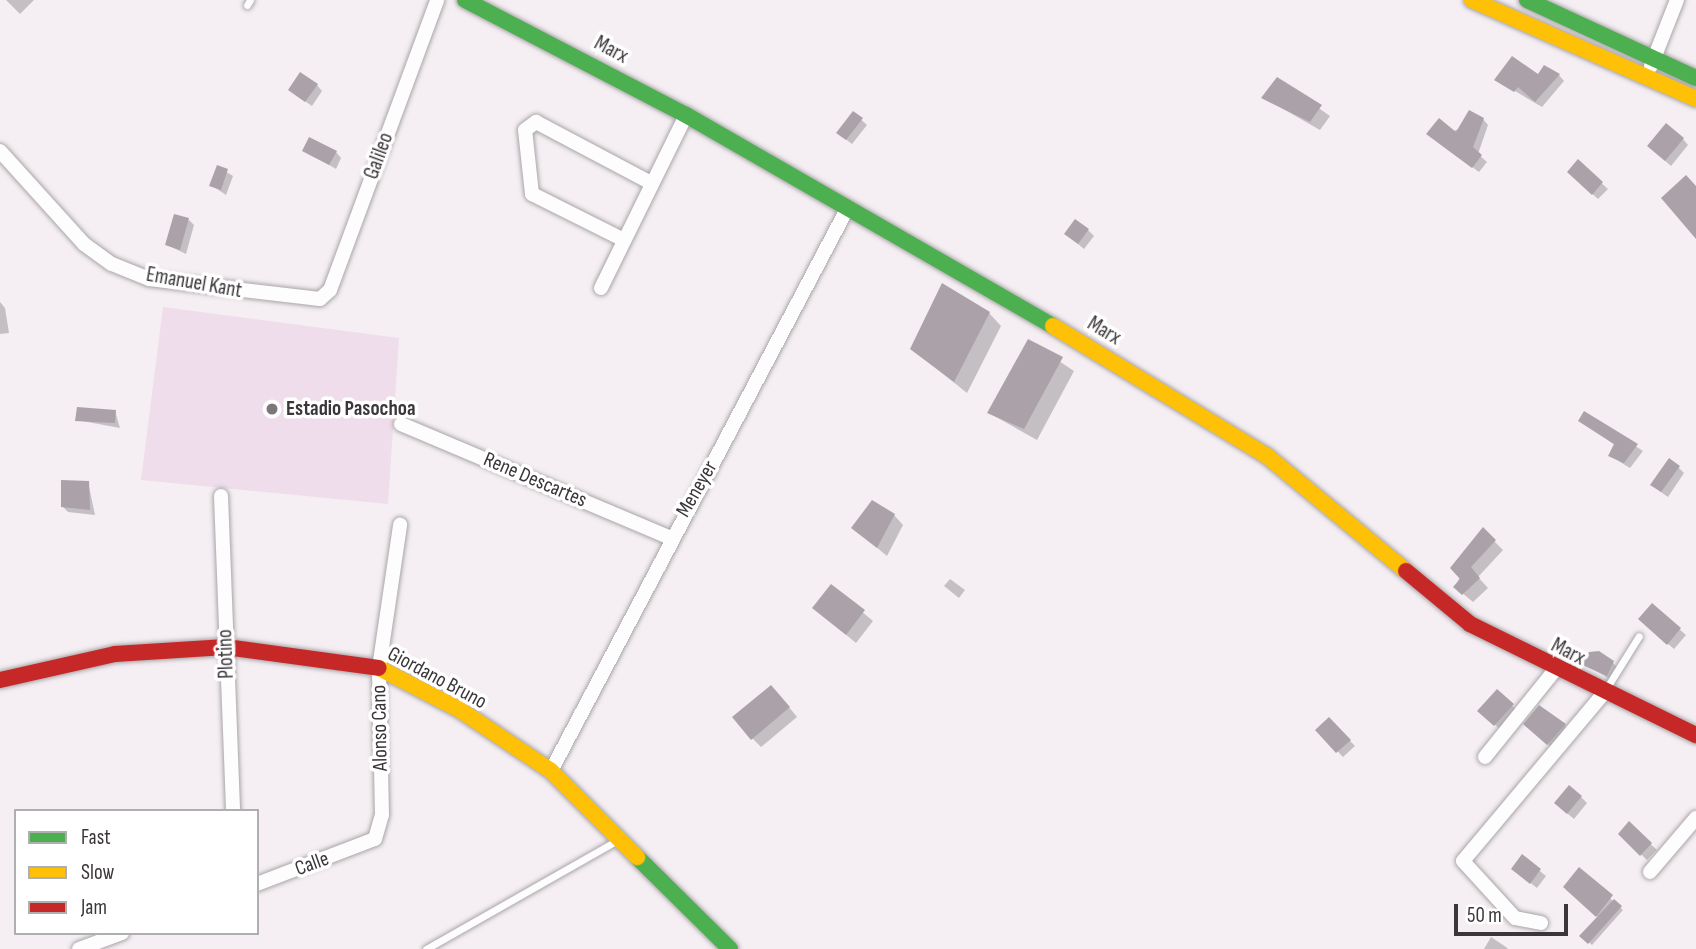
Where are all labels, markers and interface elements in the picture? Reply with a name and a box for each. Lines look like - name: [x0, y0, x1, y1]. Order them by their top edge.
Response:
- street label: Marx: [590, 31, 632, 69]
- street label: Galileo: [359, 129, 399, 183]
- street label: Emanuel Kant: [144, 262, 244, 304]
- street label: Marx: [1083, 311, 1125, 351]
- place label: Estadio Pasochoa: [286, 396, 416, 422]
- marker: Estadio Pasochoa: [264, 401, 280, 417]
- street label: Rene Descartes: [480, 447, 590, 513]
- street label: Meneyer: [671, 456, 723, 522]
- street label: Plotino: [213, 629, 239, 679]
- street label: Marx: [1547, 633, 1589, 671]
- street label: Giordano Bruno: [383, 641, 491, 715]
- street label: Alonso Cano: [367, 685, 393, 771]
- legend: [14, 809, 259, 935]
- text: Fast: [81, 825, 111, 850]
- street label: Calle: [292, 846, 332, 882]
- text: Slow: [81, 860, 114, 885]
- scale bar: [1458, 890, 1572, 934]
- text: Jam: [81, 895, 107, 920]
- text: 50 m: [1467, 903, 1502, 928]

